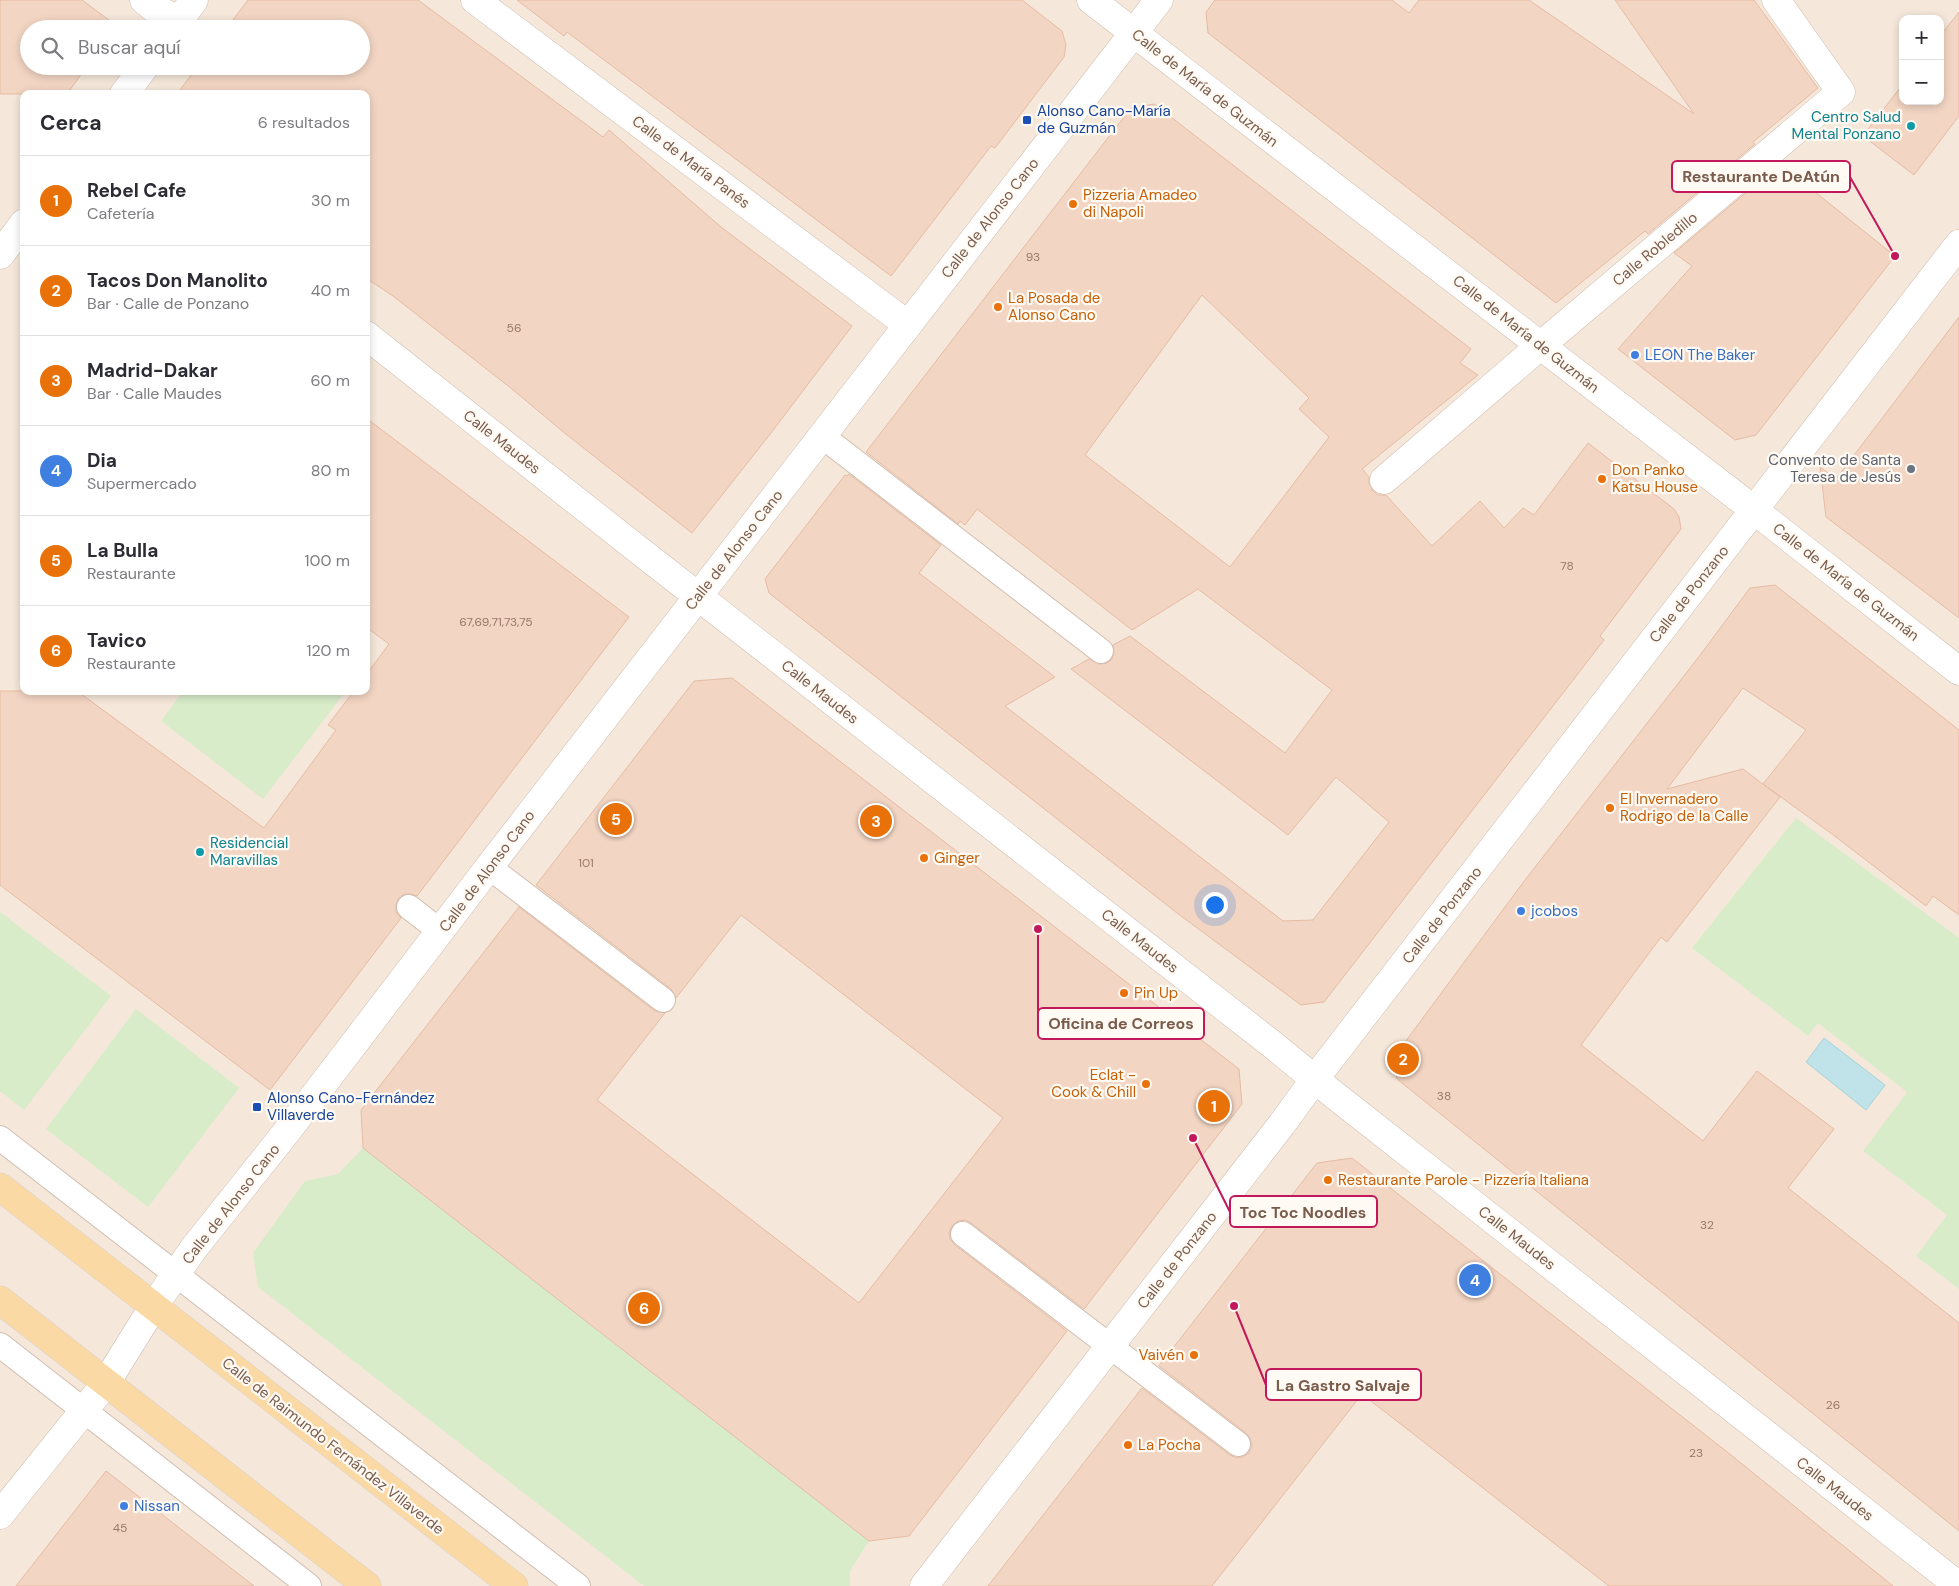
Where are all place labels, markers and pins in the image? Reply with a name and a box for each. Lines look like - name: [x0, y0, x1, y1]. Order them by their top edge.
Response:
- place label: Alonso Cano-María de Guzmán: [1037, 101, 1171, 138]
- place label: Centro Salud Mental Ponzano: [1792, 107, 1901, 144]
- marker: Alonso Cano-María de Guzmán: [1021, 114, 1033, 126]
- marker: Centro Salud Mental Ponzano: [1905, 120, 1917, 132]
- callout: Restaurante DeAtún: [1672, 161, 1850, 192]
- place label: Pizzeria Amadeo di Napoli: [1083, 185, 1197, 222]
- marker: Pizzeria Amadeo di Napoli: [1067, 198, 1079, 210]
- place label: La Posada de Alonso Cano: [1008, 288, 1100, 325]
- marker: La Posada de Alonso Cano: [992, 301, 1004, 313]
- place label: LEON The Baker: [1645, 345, 1756, 365]
- marker: LEON The Baker: [1629, 349, 1641, 361]
- place label: Convento de Santa Teresa de Jesús: [1768, 450, 1901, 487]
- place label: Don Panko Katsu House: [1612, 460, 1698, 497]
- marker: Convento de Santa Teresa de Jesús: [1905, 463, 1917, 475]
- marker: Don Panko Katsu House: [1596, 473, 1608, 485]
- place label: El Invernadero Rodrigo de la Calle: [1620, 789, 1748, 826]
- pin: 5: [600, 800, 632, 838]
- pin: 3: [860, 802, 892, 840]
- marker: El Invernadero Rodrigo de la Calle: [1604, 802, 1616, 814]
- place label: Residencial Maravillas: [210, 833, 288, 870]
- marker: Residencial Maravillas: [194, 846, 206, 858]
- place label: Ginger: [934, 848, 980, 868]
- marker: Ginger: [918, 852, 930, 864]
- place label: jcobos: [1530, 901, 1578, 921]
- marker: jcobos: [1515, 905, 1527, 917]
- place label: Pin Up: [1134, 983, 1178, 1003]
- marker: Pin Up: [1118, 987, 1130, 999]
- callout: Oficina de Correos: [1038, 1008, 1204, 1039]
- pin: 2: [1387, 1040, 1419, 1078]
- place label: Eclat - Cook & Chill: [1051, 1065, 1136, 1102]
- marker: Eclat - Cook & Chill: [1140, 1078, 1152, 1090]
- pin: 1: [1198, 1087, 1230, 1125]
- place label: Alonso Cano-Fernández Villaverde: [267, 1088, 435, 1125]
- marker: Alonso Cano-Fernández Villaverde: [251, 1101, 263, 1113]
- place label: Restaurante Parole - Pizzería Italiana: [1338, 1170, 1589, 1190]
- marker: Restaurante Parole - Pizzería Italiana: [1322, 1174, 1334, 1186]
- callout: Toc Toc Noodles: [1230, 1196, 1377, 1227]
- pin: 4: [1459, 1261, 1491, 1299]
- pin: 6: [628, 1289, 660, 1327]
- place label: Vaivén: [1138, 1345, 1184, 1365]
- marker: Vaivén: [1188, 1349, 1200, 1361]
- callout: La Gastro Salvaje: [1266, 1369, 1421, 1400]
- place label: La Pocha: [1138, 1435, 1201, 1455]
- marker: La Pocha: [1122, 1439, 1134, 1451]
- place label: Nissan: [134, 1496, 180, 1516]
- marker: Nissan: [118, 1500, 130, 1512]

